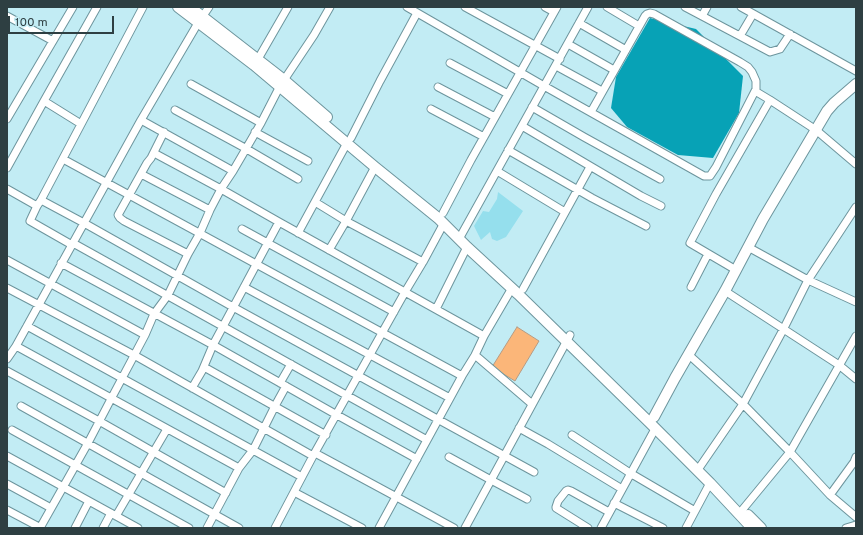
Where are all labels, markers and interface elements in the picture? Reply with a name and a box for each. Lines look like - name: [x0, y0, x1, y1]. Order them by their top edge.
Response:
- scale bar: [10, 8, 116, 34]
- text: 100 m: [15, 15, 48, 31]

